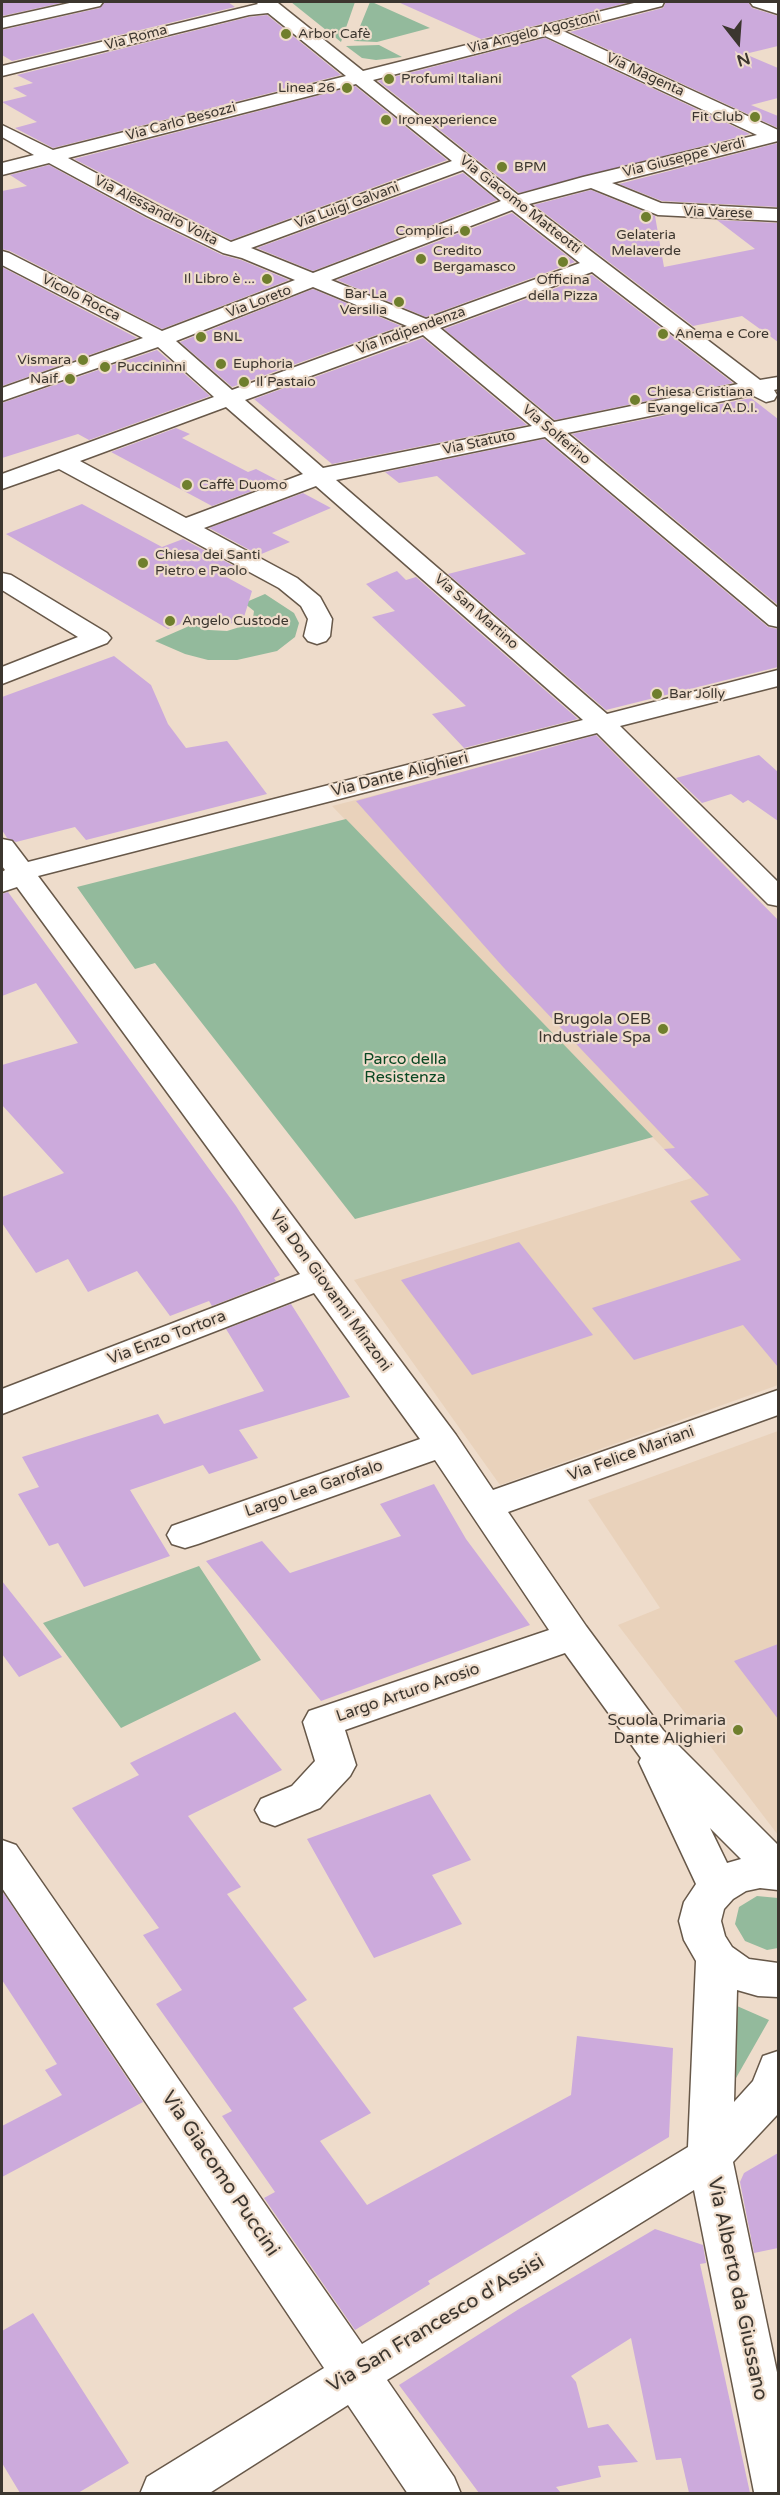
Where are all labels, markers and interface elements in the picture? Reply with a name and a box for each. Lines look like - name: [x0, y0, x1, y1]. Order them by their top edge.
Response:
- street label: Via Angelo Agostoni: [466, 8, 602, 58]
- north arrow: [708, 12, 768, 72]
- street label: Via Roma: [103, 22, 169, 54]
- place label: Arbor Cafè: [298, 26, 370, 42]
- marker: Arbor Cafè: [279, 27, 293, 41]
- text: N: [734, 48, 752, 71]
- street label: Via Magenta: [603, 50, 687, 100]
- place label: Profumi Italiani: [401, 71, 502, 87]
- marker: Profumi Italiani: [382, 72, 396, 86]
- place label: Linea 26: [278, 80, 335, 96]
- marker: Linea 26: [340, 81, 354, 95]
- street label: Via Carlo Besozzi: [124, 99, 238, 145]
- place label: Fit Club: [692, 109, 743, 125]
- marker: Fit Club: [748, 110, 762, 124]
- place label: Ironexperience: [398, 112, 497, 128]
- marker: Ironexperience: [379, 113, 393, 127]
- street label: Via Giuseppe Verdi: [621, 135, 747, 181]
- street label: Via Giacomo Matteotti: [456, 152, 584, 258]
- place label: BPM: [514, 159, 547, 175]
- marker: BPM: [495, 160, 509, 174]
- street label: Via Alessandro Volta: [91, 173, 221, 249]
- street label: Via Luigi Galvani: [293, 179, 401, 233]
- street label: Via Varese: [683, 203, 753, 223]
- marker: Gelateria Melaverde: [639, 210, 653, 224]
- place label: Complici: [395, 223, 453, 239]
- marker: Complici: [458, 224, 472, 238]
- place label: Gelateria Melaverde: [611, 227, 681, 260]
- place label: Credito Bergamasco: [433, 243, 516, 276]
- marker: Credito Bergamasco: [414, 252, 428, 266]
- marker: Officina della Pizza: [556, 255, 570, 269]
- street label: Vicolo Rocca: [39, 271, 123, 325]
- place label: Il Libro è ...: [184, 271, 255, 287]
- marker: Il Libro è ...: [260, 272, 274, 286]
- place label: Officina della Pizza: [528, 272, 598, 304]
- street label: Via Loreto: [224, 282, 294, 322]
- place label: Bar La Versilia: [340, 286, 387, 318]
- marker: Bar La Versilia: [392, 295, 406, 309]
- street label: Via Indipendenza: [354, 303, 468, 359]
- place label: Anema e Core: [675, 326, 769, 342]
- marker: Anema e Core: [656, 327, 670, 341]
- place label: BNL: [213, 329, 242, 345]
- marker: BNL: [194, 330, 208, 344]
- place label: Vismara: [17, 352, 71, 368]
- marker: Vismara: [76, 353, 90, 367]
- place label: Euphoria: [233, 356, 293, 372]
- marker: Euphoria: [214, 357, 228, 371]
- place label: Puccininni: [117, 359, 186, 375]
- marker: Puccininni: [98, 360, 112, 374]
- place label: Naif: [30, 371, 58, 387]
- marker: Naif: [63, 372, 77, 386]
- place label: Il Pastaio: [256, 374, 316, 390]
- marker: Il Pastaio: [237, 375, 251, 389]
- place label: Chiesa Cristiana Evangelica A.D.I.: [647, 384, 758, 416]
- marker: Chiesa Cristiana Evangelica A.D.I.: [628, 393, 642, 407]
- street label: Via Solferino: [518, 402, 594, 468]
- street label: Via Statuto: [441, 427, 517, 459]
- place label: Caffè Duomo: [199, 477, 287, 493]
- marker: Caffè Duomo: [180, 478, 194, 492]
- place label: Chiesa dei Santi Pietro e Paolo: [155, 547, 260, 580]
- marker: Chiesa dei Santi Pietro e Paolo: [136, 556, 150, 570]
- street label: Via San Martino: [431, 571, 521, 653]
- place label: Angelo Custode: [182, 613, 289, 629]
- marker: Angelo Custode: [163, 614, 177, 628]
- place label: Bar Jolly: [669, 686, 725, 702]
- marker: Bar Jolly: [650, 687, 664, 701]
- street label: Via Dante Alighieri: [330, 749, 470, 801]
- place label: Brugola OEB Industriale Spa: [538, 1010, 651, 1048]
- marker: Brugola OEB Industriale Spa: [656, 1022, 670, 1036]
- park label: Parco della Resistenza: [363, 1050, 447, 1088]
- street label: Via Don Giovanni Minzoni: [265, 1207, 395, 1375]
- street label: Via Enzo Tortora: [105, 1307, 229, 1369]
- street label: Via Felice Mariani: [565, 1422, 697, 1486]
- street label: Largo Lea Garofalo: [242, 1456, 386, 1522]
- street label: Largo Arturo Arosio: [334, 1659, 482, 1727]
- place label: Scuola Primaria Dante Alighieri: [607, 1711, 726, 1749]
- marker: Scuola Primaria Dante Alighieri: [731, 1723, 745, 1737]
- street label: Via Giacomo Puccini: [156, 2087, 284, 2261]
- street label: Via Alberto da Giussano: [702, 2175, 772, 2403]
- street label: Via San Francesco d'Assisi: [323, 2250, 549, 2398]

